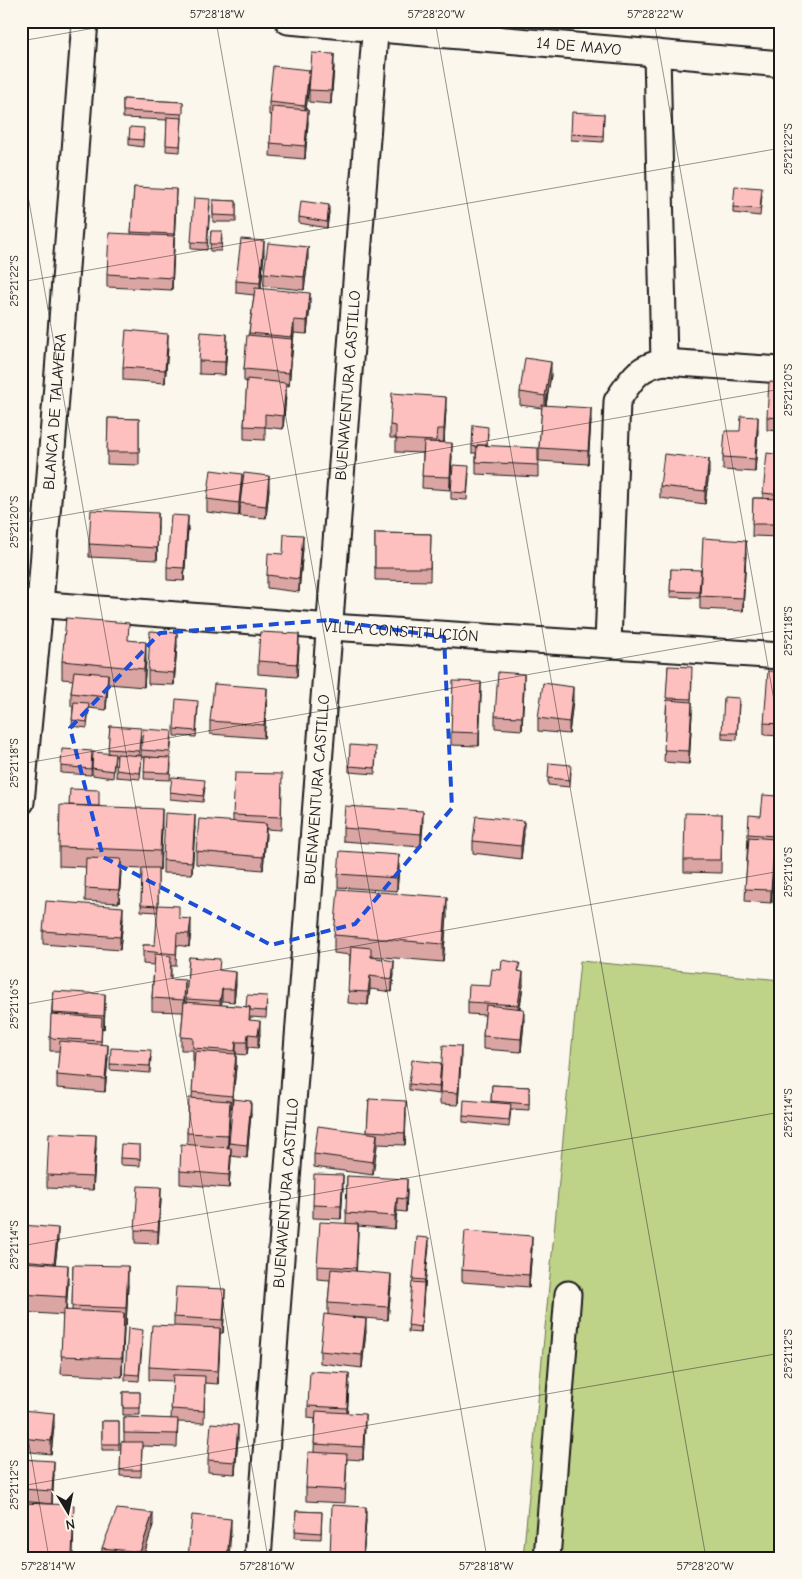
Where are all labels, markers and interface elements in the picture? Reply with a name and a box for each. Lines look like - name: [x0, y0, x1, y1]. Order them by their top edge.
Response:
- text: 57°28'18"W: [190, 7, 245, 21]
- text: 57°28'20"W: [407, 7, 465, 21]
- text: 57°28'22"W: [627, 7, 684, 21]
- street label: 14 DE MAYO: [536, 34, 622, 59]
- text: 25°21'22"S: [781, 123, 795, 175]
- text: 25°21'22"S: [7, 255, 21, 307]
- street label: BUENAVENTURA CASTILLO: [332, 290, 364, 481]
- street label: BLANCA DE TALAVERA: [40, 332, 70, 491]
- text: 25°21'20"S: [781, 363, 795, 416]
- text: 25°21'20"S: [7, 495, 21, 548]
- text: 25°21'18"S: [781, 606, 795, 656]
- street label: VILLA CONSTITUCIÓN: [323, 617, 479, 645]
- street label: BUENAVENTURA CASTILLO: [301, 694, 333, 885]
- text: 25°21'18"S: [7, 738, 21, 788]
- text: 25°21'16"S: [781, 846, 795, 897]
- text: 25°21'16"S: [7, 978, 21, 1029]
- text: 25°21'14"S: [781, 1088, 795, 1138]
- street label: BUENAVENTURA CASTILLO: [270, 1097, 302, 1289]
- text: 25°21'14"S: [7, 1220, 21, 1270]
- text: 25°21'12"S: [781, 1329, 795, 1379]
- text: 25°21'12"S: [7, 1460, 21, 1510]
- north arrow: [42, 1486, 92, 1536]
- text: N: [64, 1515, 76, 1533]
- text: 57°28'14"W: [21, 1559, 76, 1573]
- text: 57°28'16"W: [240, 1559, 295, 1573]
- text: 57°28'18"W: [459, 1559, 514, 1573]
- text: 57°28'20"W: [676, 1559, 734, 1573]

